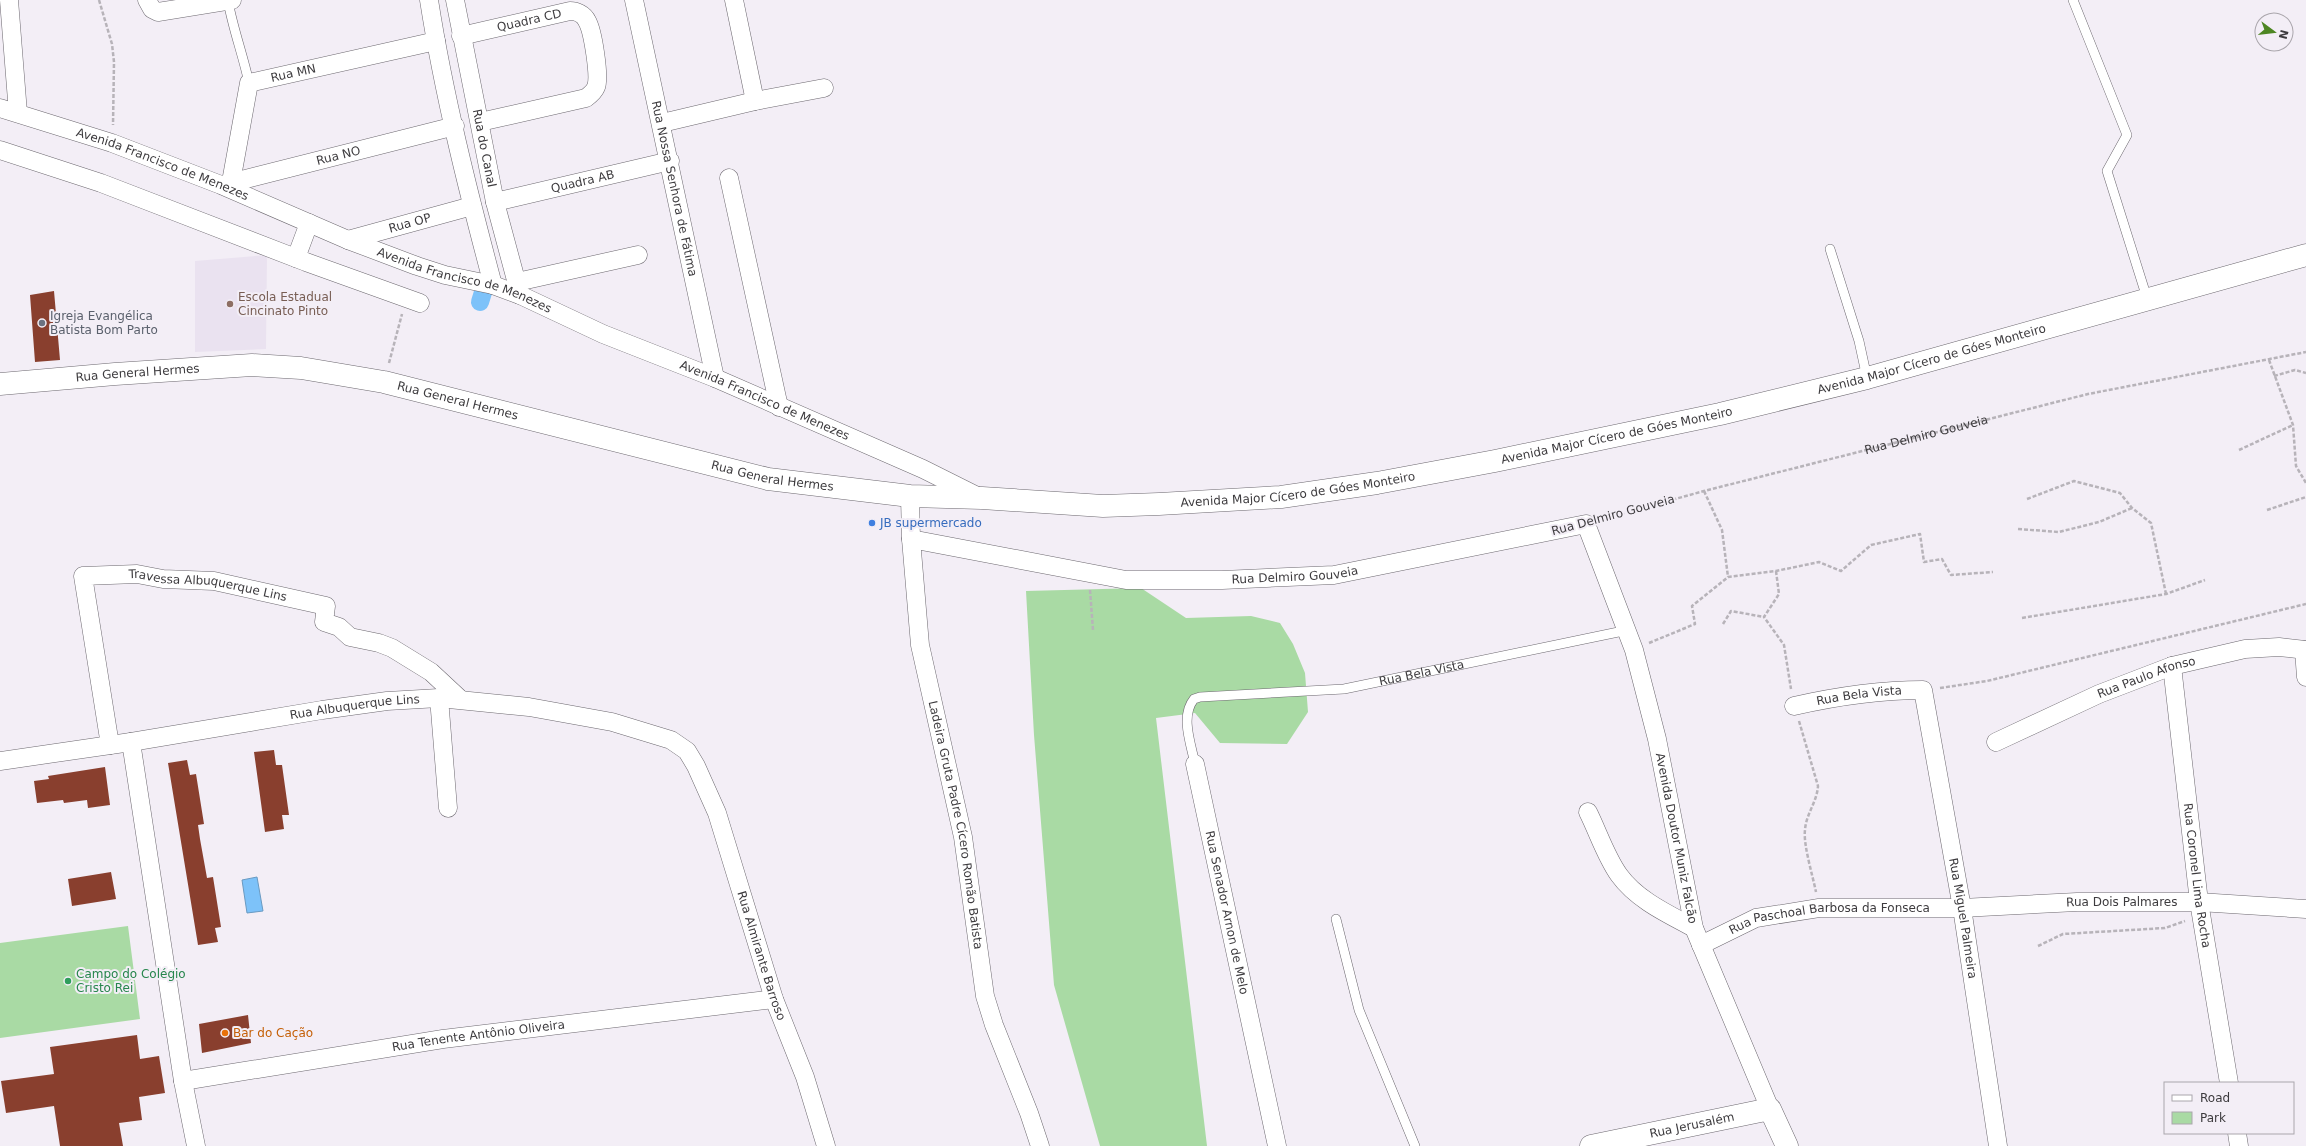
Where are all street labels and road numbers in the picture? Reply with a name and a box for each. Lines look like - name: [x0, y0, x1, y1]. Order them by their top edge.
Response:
- street label: Quadra CD: [496, 6, 563, 35]
- street label: Rua MN: [269, 61, 317, 85]
- street label: Rua Nossa Senhora de Fátima: [649, 99, 700, 278]
- street label: Rua do Canal: [470, 108, 499, 188]
- street label: Avenida Francisco de Menezes: [75, 125, 251, 203]
- street label: Rua NO: [315, 143, 362, 168]
- street label: Quadra AB: [550, 167, 616, 196]
- street label: Rua OP: [387, 211, 432, 236]
- street label: Avenida Francisco de Menezes: [375, 245, 554, 316]
- street label: Avenida Major Cícero de Góes Monteiro: [1816, 321, 2047, 397]
- street label: Avenida Francisco de Menezes: [678, 358, 852, 443]
- street label: Rua General Hermes: [75, 361, 200, 384]
- street label: Rua General Hermes: [396, 379, 520, 423]
- street label: Avenida Major Cícero de Góes Monteiro: [1500, 404, 1734, 467]
- street label: Rua Delmiro Gouveia: [1863, 413, 1989, 457]
- street label: Rua General Hermes: [710, 458, 834, 494]
- street label: Avenida Major Cícero de Góes Monteiro: [1180, 469, 1416, 510]
- street label: Rua Delmiro Gouveia: [1550, 492, 1676, 538]
- street label: Rua Delmiro Gouveia: [1231, 563, 1359, 587]
- street label: Travessa Albuquerque Lins: [127, 567, 288, 604]
- street label: Rua Paulo Afonso: [2095, 654, 2197, 701]
- street label: Rua Bela Vista: [1378, 657, 1465, 689]
- street label: Rua Bela Vista: [1815, 683, 1902, 708]
- street label: Rua Albuquerque Lins: [289, 692, 420, 722]
- street label: Ladeira Gruta Padre Cícero Romão Batista: [926, 699, 985, 950]
- street label: Avenida Doutor Muniz Falcão: [1653, 752, 1700, 925]
- street label: Rua Coronel Lima Rocha: [2181, 802, 2214, 949]
- street label: Rua Senador Arnon de Melo: [1203, 830, 1251, 996]
- street label: Rua Miguel Palmeira: [1946, 857, 1980, 980]
- street label: Rua Almirante Barroso: [734, 889, 789, 1022]
- street label: Rua Dois Palmares: [2066, 895, 2178, 910]
- street label: Rua Paschoal Barbosa da Fonseca: [1727, 901, 1930, 937]
- street label: Rua Tenente Antônio Oliveira: [391, 1017, 566, 1054]
- street label: Rua Jerusalém: [1648, 1110, 1735, 1141]

